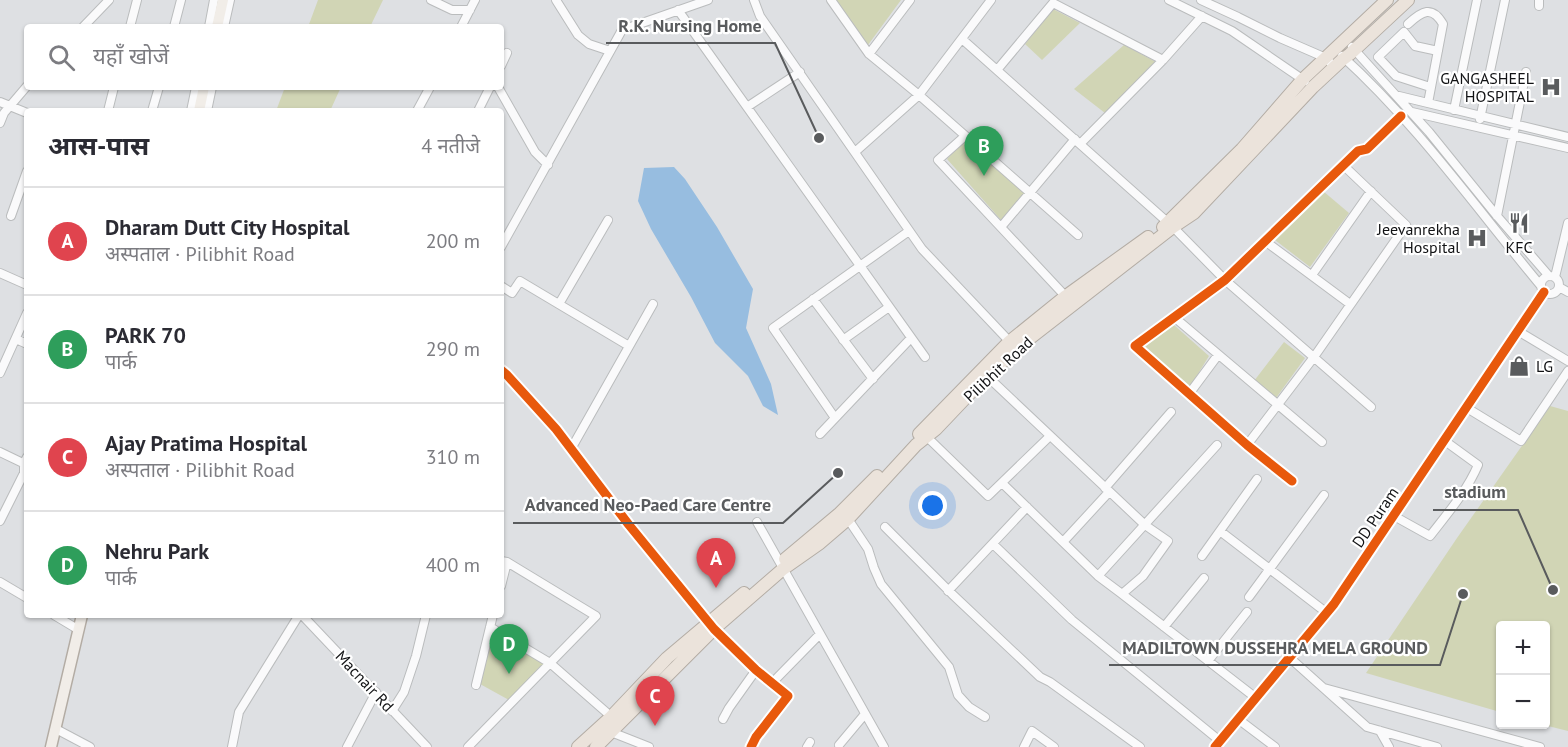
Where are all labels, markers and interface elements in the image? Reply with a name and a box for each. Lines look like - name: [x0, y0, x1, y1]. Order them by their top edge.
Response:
- callout: R.K. Nursing Home: [606, 7, 775, 43]
- text: R.K. Nursing Home: [618, 14, 762, 37]
- search box: [24, 24, 504, 90]
- icon: search: [45, 41, 78, 74]
- text: यहाँ खोजें: [93, 42, 169, 70]
- place label: GANGASHEEL HOSPITAL: [1440, 68, 1534, 106]
- hospital icon: GANGASHEEL HOSPITAL: [1539, 75, 1563, 99]
- pin: B: [964, 126, 1004, 176]
- text: आस-पास: [48, 129, 149, 162]
- text: 4 नतीजे: [421, 133, 480, 159]
- restaurant icon: KFC: [1507, 211, 1531, 235]
- text: Dharam Dutt City Hospital: [105, 213, 350, 241]
- place label: Jeevanrekha Hospital: [1376, 219, 1460, 257]
- hospital icon: Jeevanrekha Hospital: [1465, 226, 1489, 250]
- text: A: [61, 228, 74, 254]
- text: 200 m: [426, 228, 480, 254]
- place label: KFC: [1505, 237, 1533, 257]
- text: अस्पताल · Pilibhit Road: [105, 241, 295, 267]
- text: PARK 70: [105, 321, 186, 349]
- street label: Pilibhit Road: [959, 332, 1037, 406]
- text: B: [62, 336, 73, 362]
- text: 290 m: [426, 336, 480, 362]
- text: पार्क: [105, 349, 137, 375]
- shop icon: LG: [1507, 354, 1531, 378]
- place label: LG: [1536, 356, 1553, 376]
- text: Ajay Pratima Hospital: [105, 429, 307, 457]
- text: C: [62, 444, 73, 470]
- text: 310 m: [426, 444, 480, 470]
- text: अस्पताल · Pilibhit Road: [105, 457, 295, 483]
- callout: stadium: [1433, 474, 1518, 510]
- text: stadium: [1444, 480, 1506, 503]
- street label: DD Puram: [1348, 483, 1402, 551]
- callout: Advanced Neo-Paed Care Centre: [513, 487, 783, 523]
- your location: [918, 491, 947, 520]
- text: Advanced Neo-Paed Care Centre: [525, 493, 771, 516]
- text: Nehru Park: [105, 537, 209, 565]
- pin: A: [696, 538, 736, 588]
- text: D: [61, 552, 74, 578]
- text: 400 m: [426, 552, 480, 578]
- text: पार्क: [105, 565, 137, 591]
- map controls: [1496, 621, 1550, 729]
- button: +: [1496, 621, 1550, 675]
- pin: D: [490, 624, 528, 674]
- callout: MADILTOWN DUSSEHRA MELA GROUND: [1109, 629, 1440, 665]
- text: MADILTOWN DUSSEHRA MELA GROUND: [1122, 636, 1428, 659]
- street label: Macnair Rd: [332, 646, 398, 716]
- button: −: [1496, 675, 1550, 729]
- pin: C: [636, 676, 674, 726]

